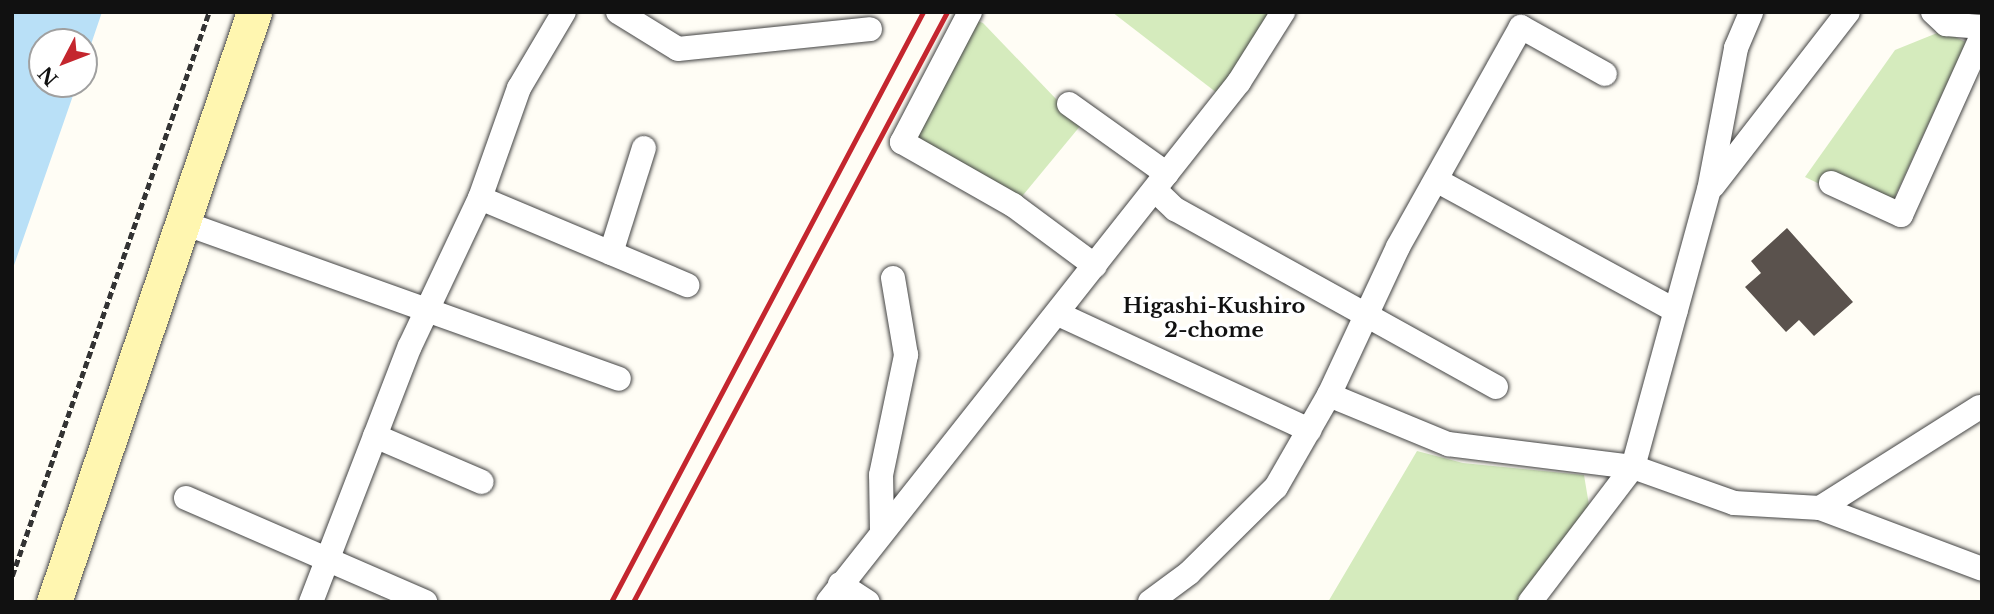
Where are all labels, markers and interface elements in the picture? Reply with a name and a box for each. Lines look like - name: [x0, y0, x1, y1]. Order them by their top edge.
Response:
- north arrow: [28, 28, 98, 98]
- text: N: [34, 62, 63, 90]
- district label: Higashi-Kushiro 2-chome: [1123, 293, 1305, 343]

